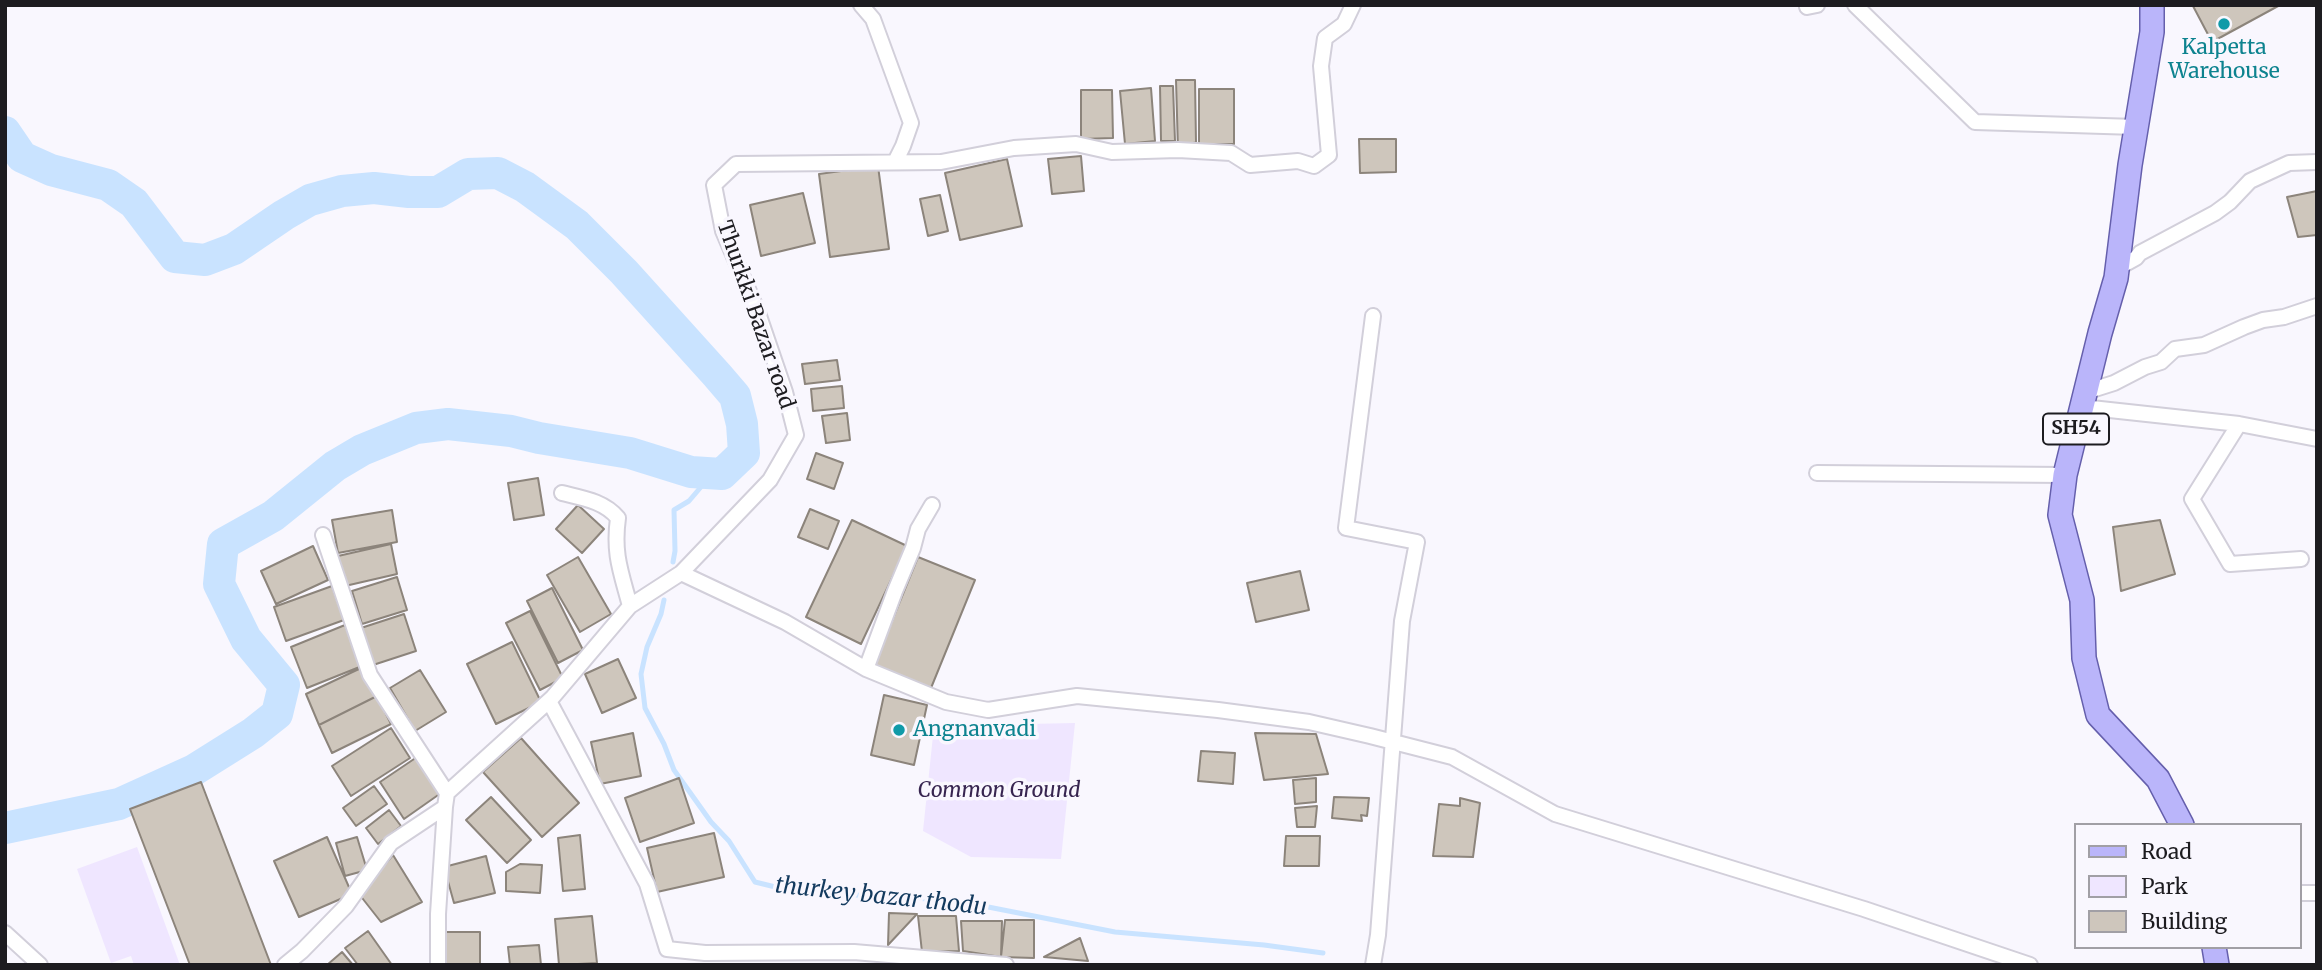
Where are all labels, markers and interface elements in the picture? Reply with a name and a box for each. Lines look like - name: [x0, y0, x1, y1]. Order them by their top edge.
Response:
- marker: Kalpetta Warehouse: [2216, 16, 2232, 32]
- place label: Kalpetta Warehouse: [2168, 35, 2280, 85]
- street label: Thurkki Bazar road: [711, 218, 799, 412]
- road number: SH54: [2043, 414, 2109, 444]
- place label: Angnanvadi: [913, 717, 1036, 743]
- marker: Angnanvadi: [891, 722, 907, 738]
- park label: Common Ground: [918, 778, 1080, 804]
- legend: [2074, 823, 2301, 949]
- text: Road: [2141, 838, 2192, 865]
- water label: thurkey bazar thodu: [774, 872, 988, 922]
- text: Park: [2141, 873, 2188, 900]
- text: Building: [2141, 908, 2227, 935]

